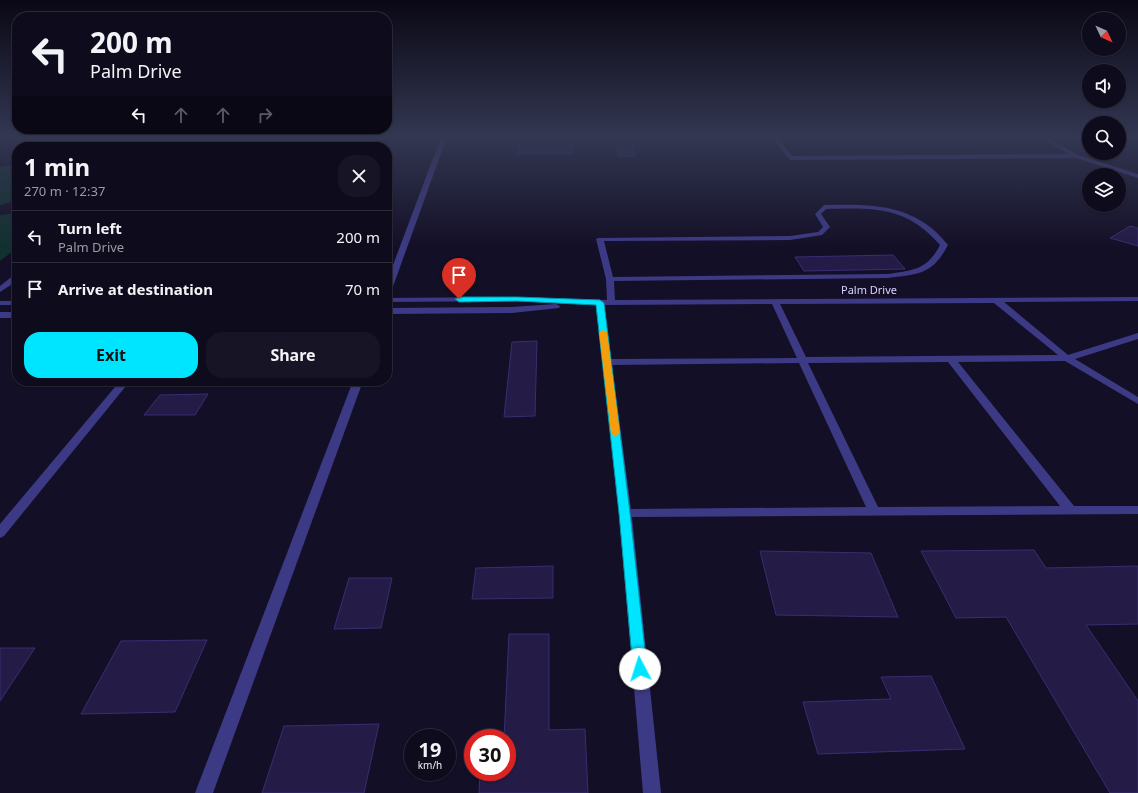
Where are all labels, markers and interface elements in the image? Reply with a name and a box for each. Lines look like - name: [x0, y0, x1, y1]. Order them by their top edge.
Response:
- north arrow: [1082, 12, 1126, 56]
- map controls: [1082, 12, 1126, 212]
- text: 200 m: [90, 23, 173, 61]
- icon: left: [24, 28, 76, 80]
- text: Palm Drive: [90, 59, 182, 83]
- button: sound: [1082, 64, 1126, 108]
- icon: left: [128, 104, 150, 126]
- icon: ahead: [170, 104, 192, 126]
- icon: ahead: [212, 104, 234, 126]
- icon: right: [254, 104, 276, 126]
- button: search: [1082, 116, 1126, 160]
- text: 1 min: [24, 150, 90, 183]
- button: close: [338, 155, 380, 197]
- button: layers: [1082, 168, 1126, 212]
- text: 270 m · 12:37: [24, 182, 105, 200]
- text: Turn left: [58, 218, 122, 238]
- icon: left: [24, 226, 46, 248]
- text: 200 m: [336, 227, 380, 247]
- text: Palm Drive: [58, 238, 124, 256]
- pin: [442, 258, 476, 299]
- icon: arrive: [448, 264, 470, 286]
- icon: arrive: [24, 278, 46, 300]
- text: Arrive at destination: [58, 279, 213, 299]
- text: 70 m: [345, 279, 380, 299]
- street label: Palm Drive: [841, 282, 897, 297]
- button: Exit: [24, 332, 198, 378]
- button: Share: [206, 332, 380, 378]
- position arrow: [619, 648, 661, 690]
- speed limit sign: 30: [464, 729, 516, 781]
- text: 19: [419, 736, 441, 763]
- text: km/h: [418, 758, 442, 772]

